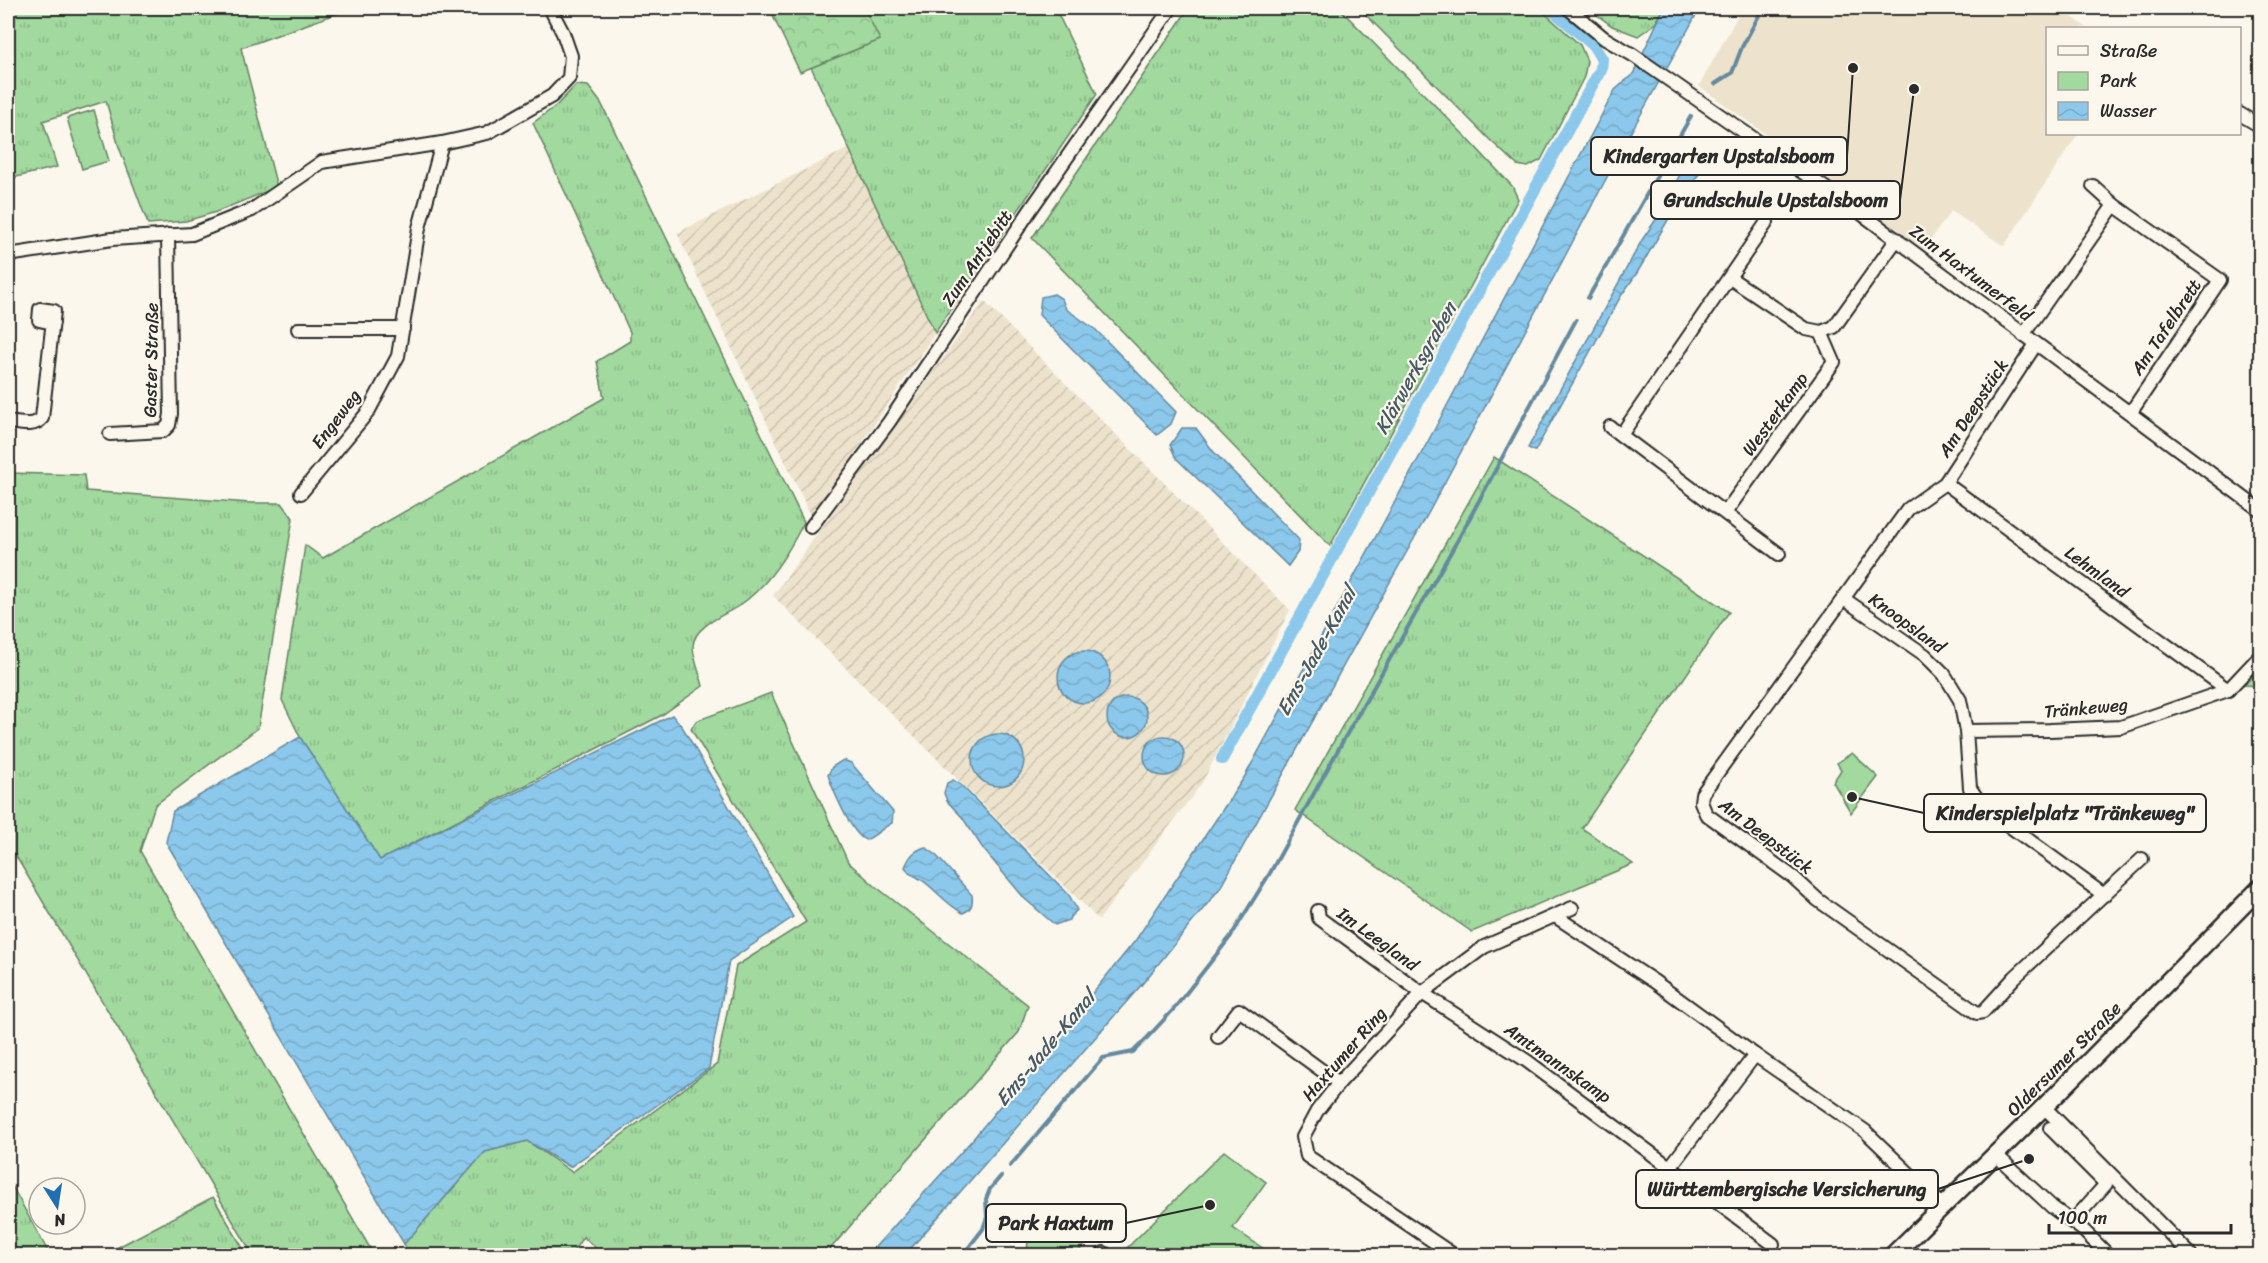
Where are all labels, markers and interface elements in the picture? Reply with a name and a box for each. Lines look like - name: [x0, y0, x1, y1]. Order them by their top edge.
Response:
- legend: [2046, 27, 2241, 135]
- text: Straße: [2100, 35, 2157, 67]
- text: Park: [2100, 65, 2137, 97]
- text: Wasser: [2100, 95, 2158, 127]
- callout: Kindergarten Upstalsboom: [1591, 137, 1847, 175]
- text: Kindergarten Upstalsboom: [1602, 139, 1835, 174]
- callout: Grundschule Upstalsboom: [1651, 181, 1900, 219]
- text: Grundschule Upstalsboom: [1663, 183, 1888, 218]
- street label: Zum Antjebitt: [933, 203, 1021, 313]
- street label: Zum Haxtumerfeld: [1902, 216, 2041, 331]
- street label: Am Tafelbrett: [2121, 272, 2210, 383]
- water label: Klärwerksgraben: [1365, 294, 1467, 441]
- street label: Gaster Straße: [134, 302, 168, 418]
- street label: Am Deepstück: [1928, 352, 2017, 465]
- street label: Westerkamp: [1733, 365, 1817, 463]
- street label: Engeweg: [303, 382, 369, 456]
- street label: Lehmland: [2058, 537, 2138, 608]
- water label: Ems-Jade-Kanal: [1266, 576, 1369, 722]
- street label: Knoopsland: [1862, 584, 1954, 663]
- street label: Tränkeweg: [2043, 688, 2129, 728]
- street label: Am Deepstück: [1711, 789, 1821, 883]
- callout: Kinderspielplatz "Tränkeweg": [1924, 794, 2206, 832]
- text: Kinderspielplatz "Tränkeweg": [1935, 796, 2196, 831]
- street label: Im Leegland: [1329, 898, 1427, 981]
- water label: Ems-Jade-Kanal: [986, 979, 1108, 1114]
- street label: Oldersumer Straße: [1999, 994, 2129, 1124]
- street label: Haxtumer Ring: [1293, 999, 1395, 1109]
- street label: Amtmannskamp: [1497, 1013, 1619, 1112]
- callout: Württembergische Versicherung: [1636, 1170, 1938, 1208]
- text: Württembergische Versicherung: [1647, 1172, 1927, 1207]
- north arrow: [27, 1176, 87, 1236]
- scale bar: [2049, 1197, 2230, 1235]
- text: 100 m: [2058, 1202, 2107, 1234]
- callout: Park Haxtum: [986, 1204, 1126, 1242]
- text: N: [51, 1205, 69, 1236]
- text: Park Haxtum: [998, 1206, 1114, 1241]

